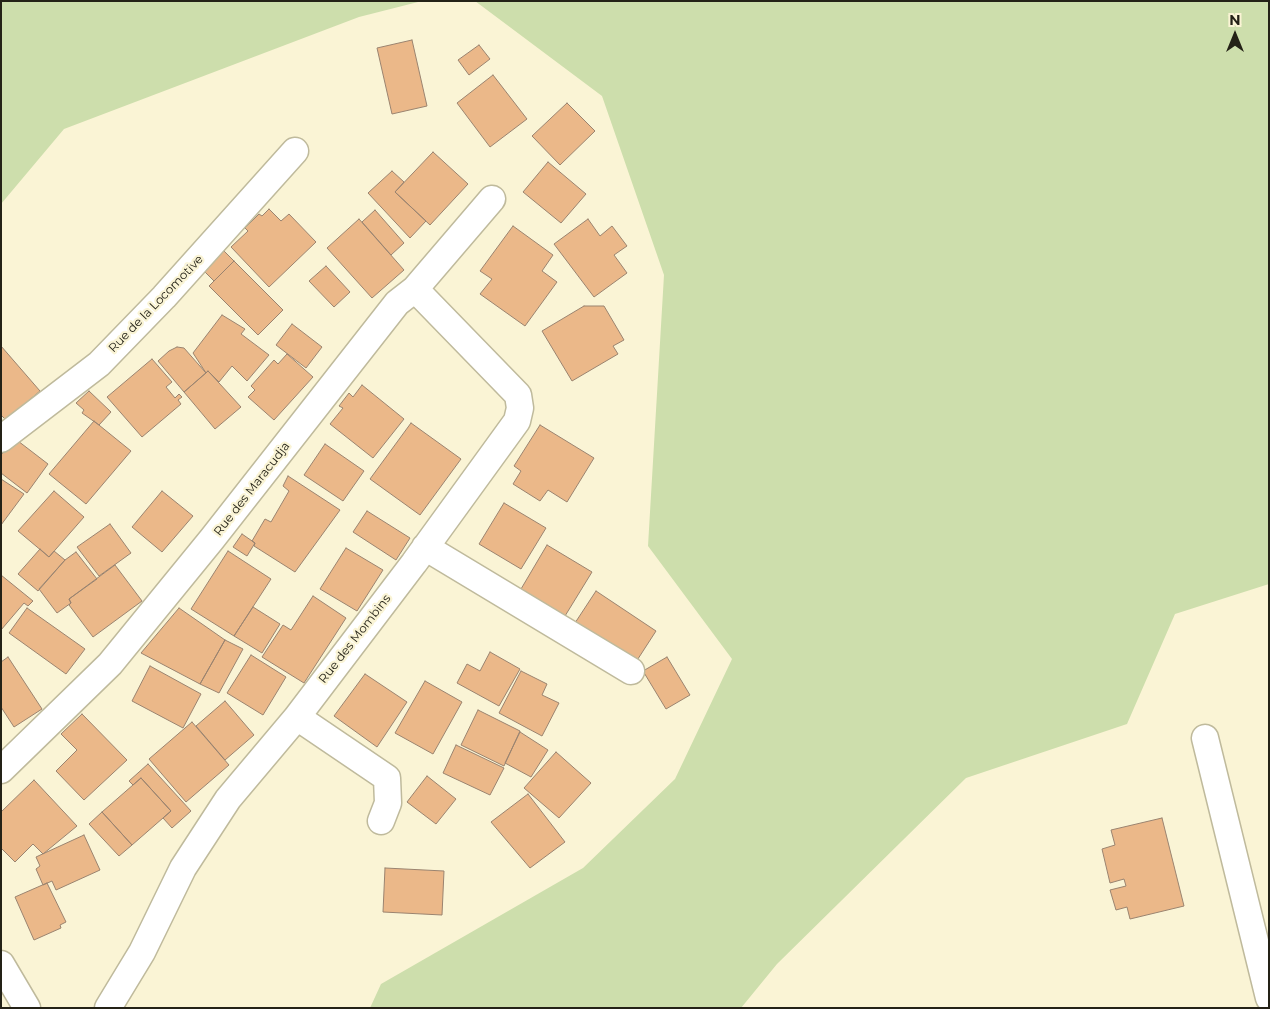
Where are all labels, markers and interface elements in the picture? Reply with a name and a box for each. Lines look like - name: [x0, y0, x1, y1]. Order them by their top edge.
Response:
- north arrow: [1210, 10, 1260, 60]
- text: N: [1229, 11, 1241, 29]
- street label: Rue de la Locomotive: [106, 252, 206, 356]
- street label: Rue des Maracudja: [211, 439, 293, 539]
- street label: Rue des Mombins: [316, 592, 394, 686]

